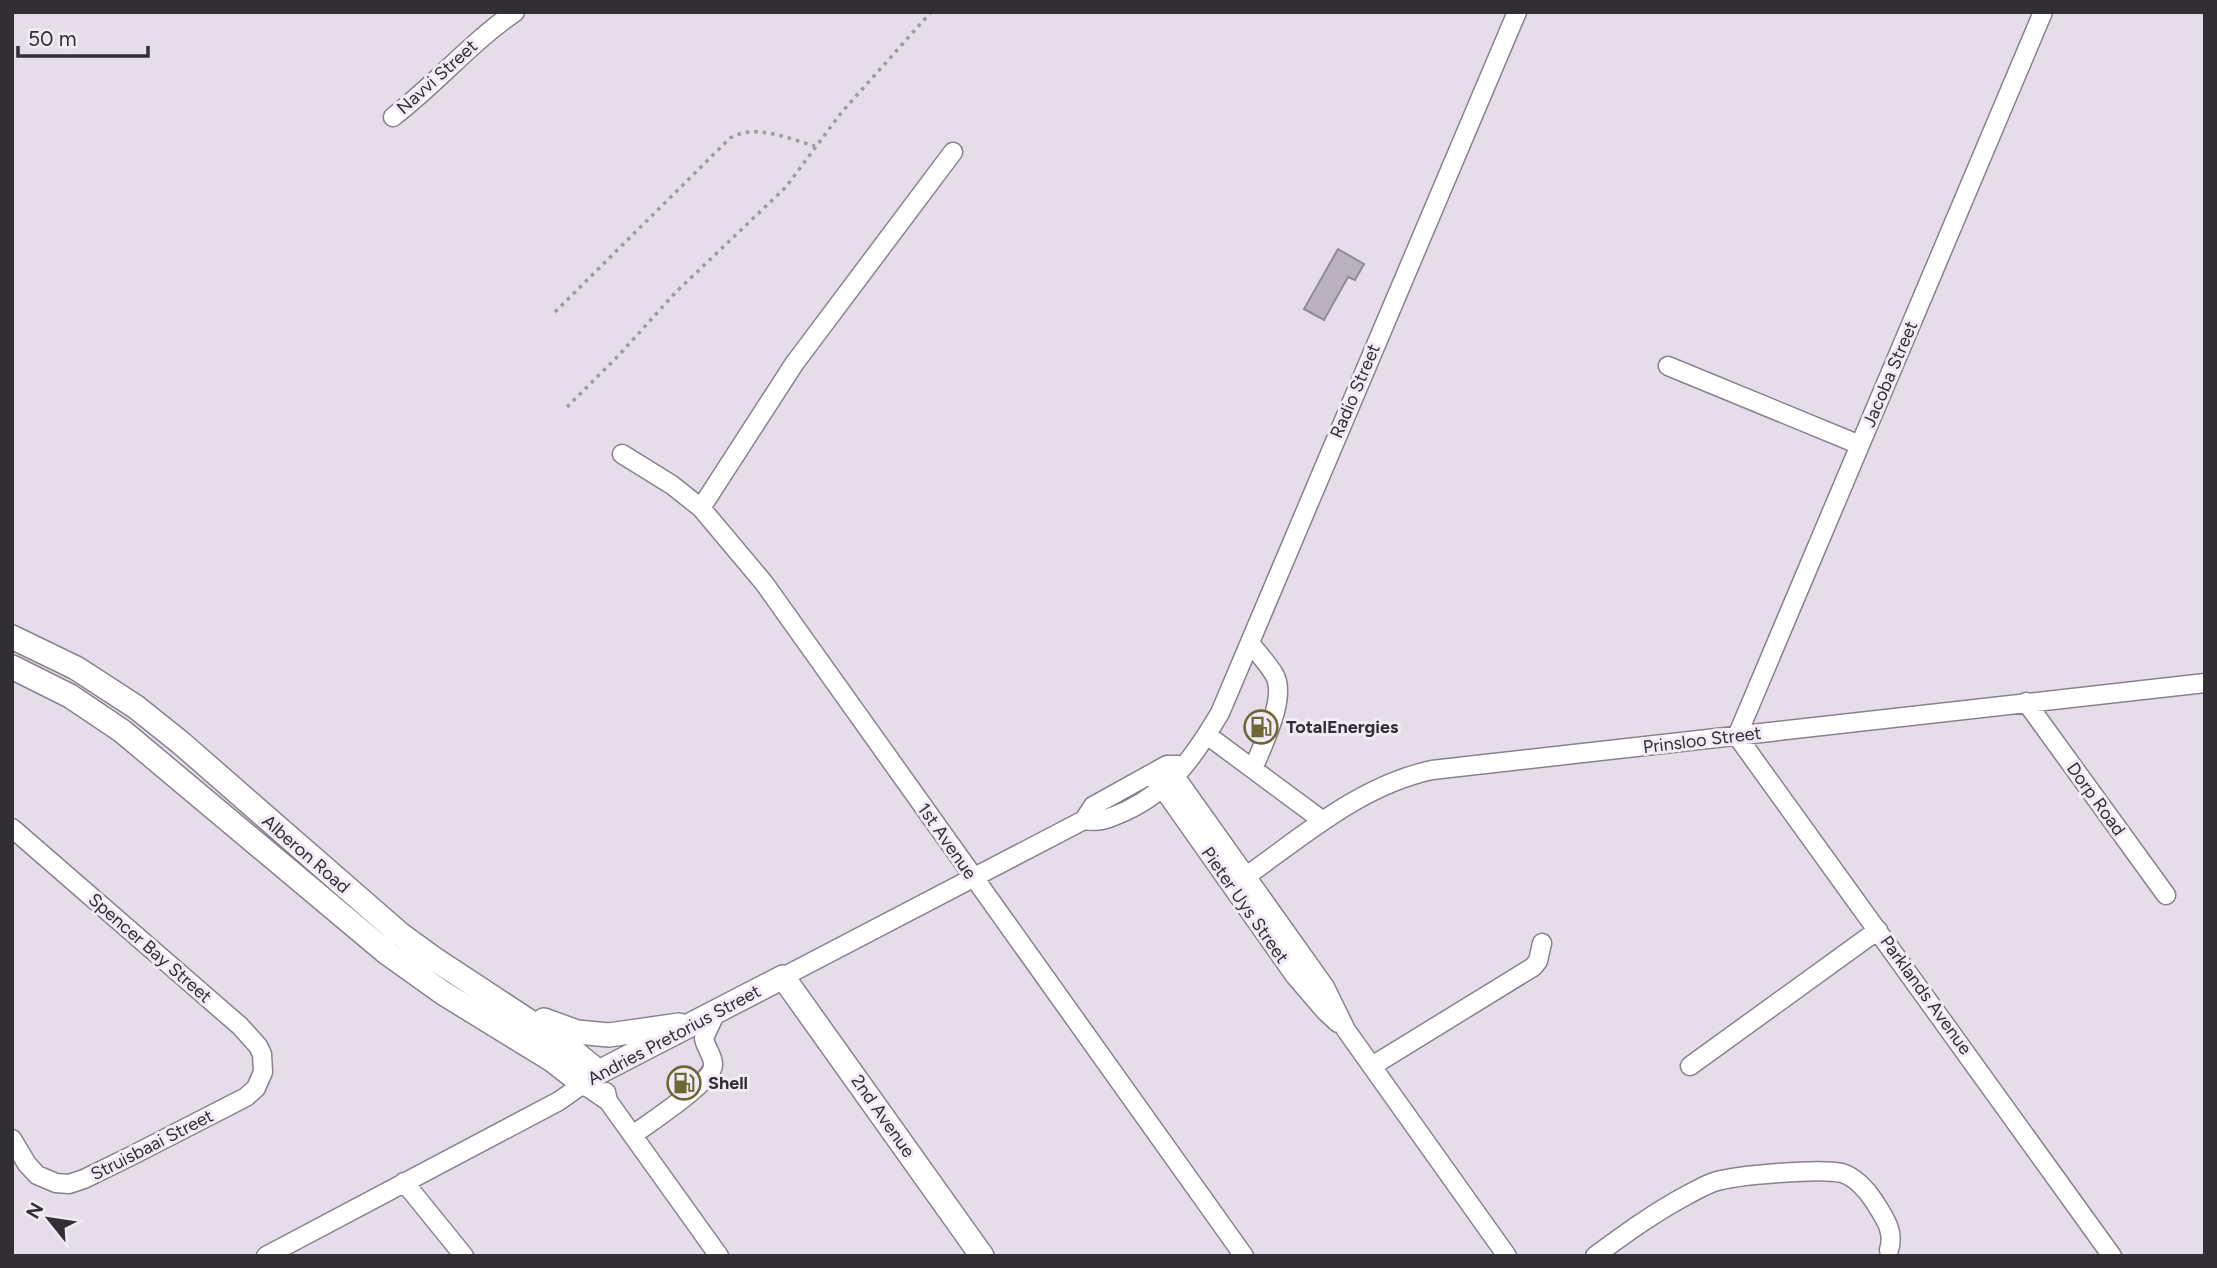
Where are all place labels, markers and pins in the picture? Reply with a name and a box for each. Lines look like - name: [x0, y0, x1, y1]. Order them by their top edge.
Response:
- fuel station icon: TotalEnergies: [1242, 708, 1280, 746]
- place label: TotalEnergies: [1286, 716, 1399, 738]
- fuel station icon: Shell: [665, 1064, 703, 1102]
- place label: Shell: [708, 1072, 748, 1094]

